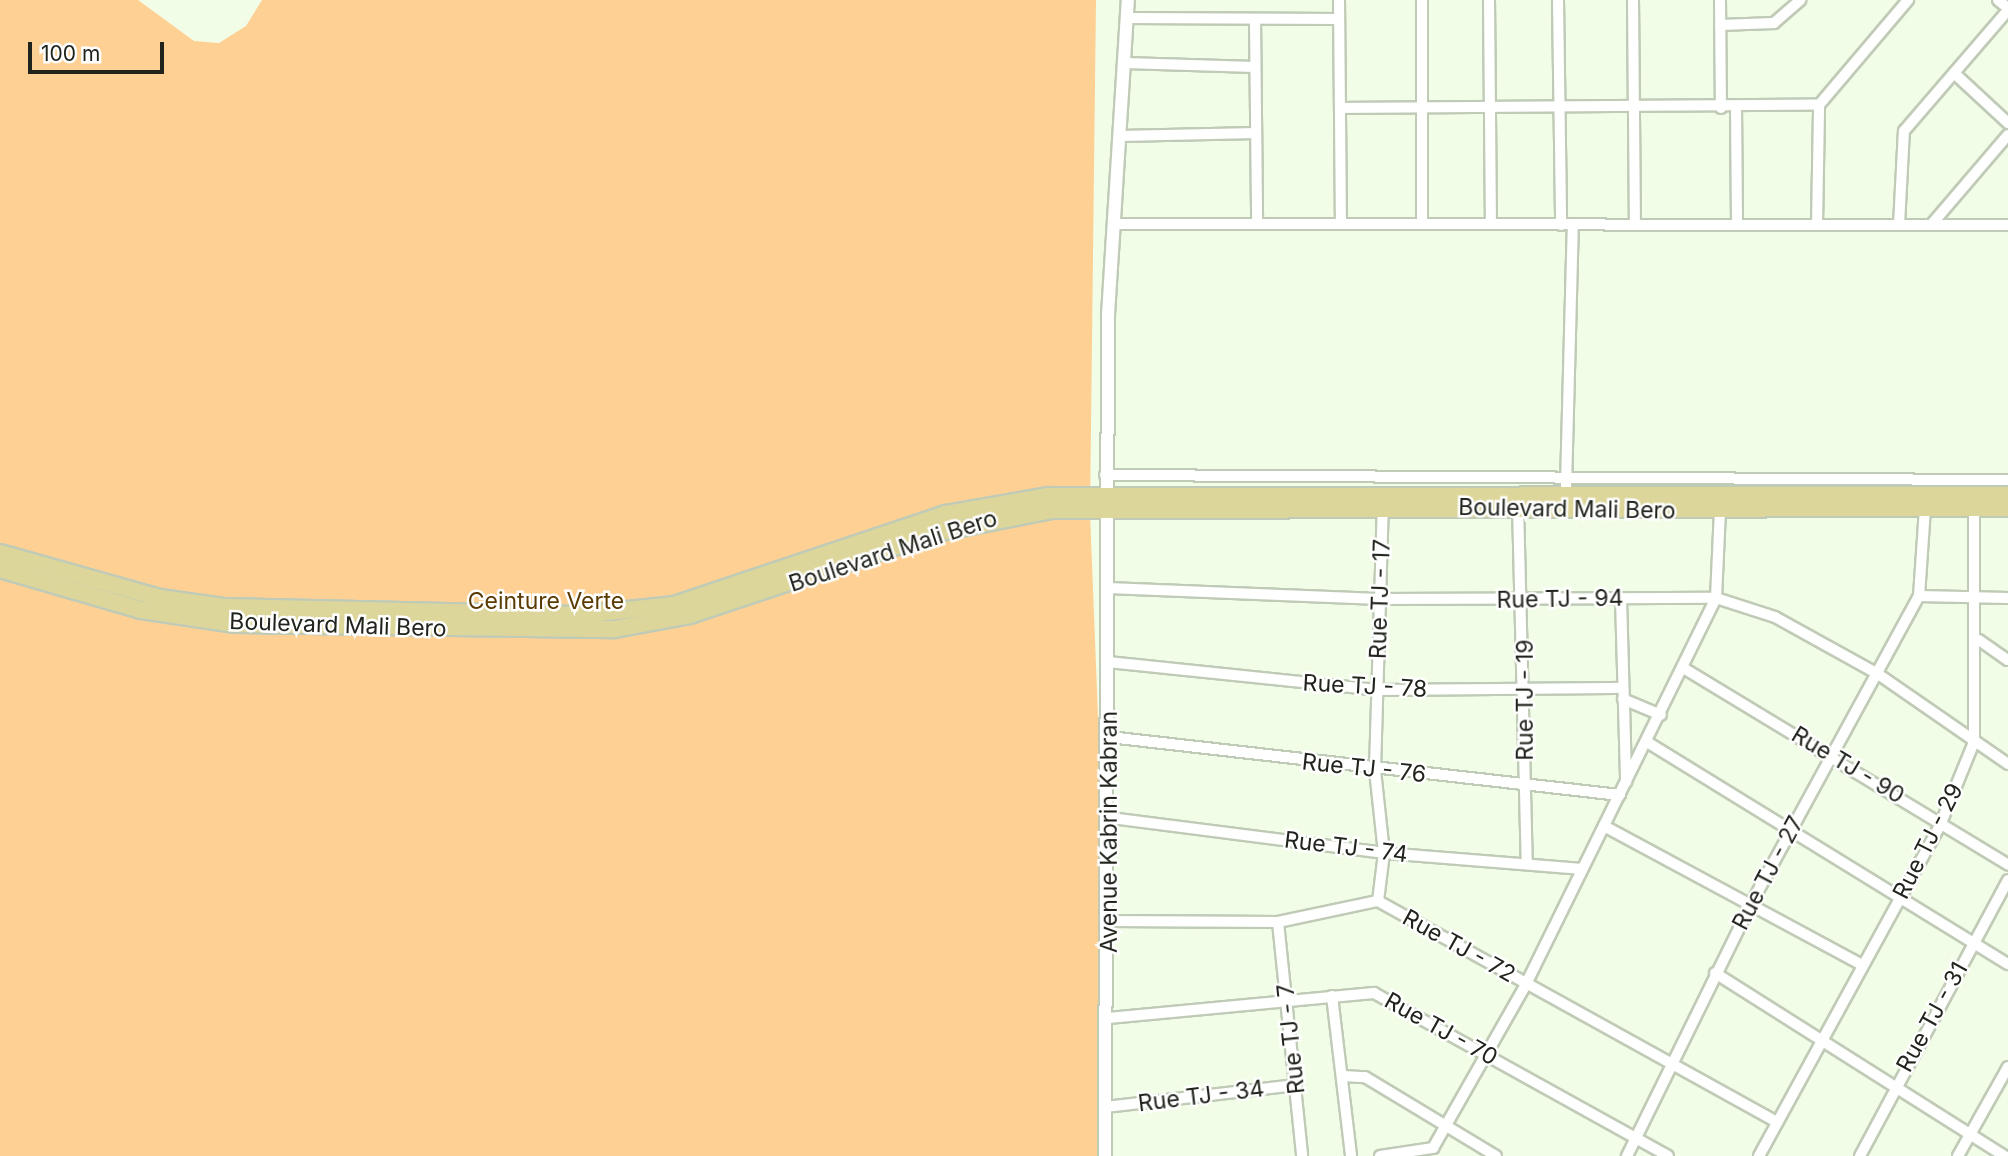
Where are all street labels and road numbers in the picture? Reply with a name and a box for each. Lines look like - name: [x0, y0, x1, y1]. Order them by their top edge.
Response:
- street label: Boulevard Mali Bero: [1458, 493, 1676, 525]
- street label: Boulevard Mali Bero: [785, 504, 1001, 598]
- street label: Rue TJ - 17: [1364, 539, 1396, 659]
- street label: Rue TJ - 94: [1496, 584, 1624, 614]
- street label: Boulevard Mali Bero: [229, 607, 447, 643]
- street label: Rue TJ - 19: [1511, 639, 1539, 761]
- street label: Rue TJ - 78: [1302, 669, 1428, 703]
- street label: Avenue Kabrin Kabran: [1095, 711, 1123, 953]
- street label: Rue TJ - 90: [1787, 721, 1909, 809]
- street label: Rue TJ - 76: [1301, 748, 1427, 788]
- street label: Rue TJ - 29: [1887, 779, 1969, 903]
- street label: Rue TJ - 27: [1727, 811, 1809, 935]
- street label: Rue TJ - 74: [1283, 826, 1409, 868]
- street label: Rue TJ - 72: [1398, 904, 1520, 988]
- street label: Rue TJ - 31: [1891, 957, 1973, 1077]
- street label: Rue TJ - 7: [1271, 983, 1311, 1095]
- street label: Rue TJ - 70: [1380, 987, 1502, 1071]
- street label: Rue TJ - 34: [1136, 1075, 1266, 1117]

